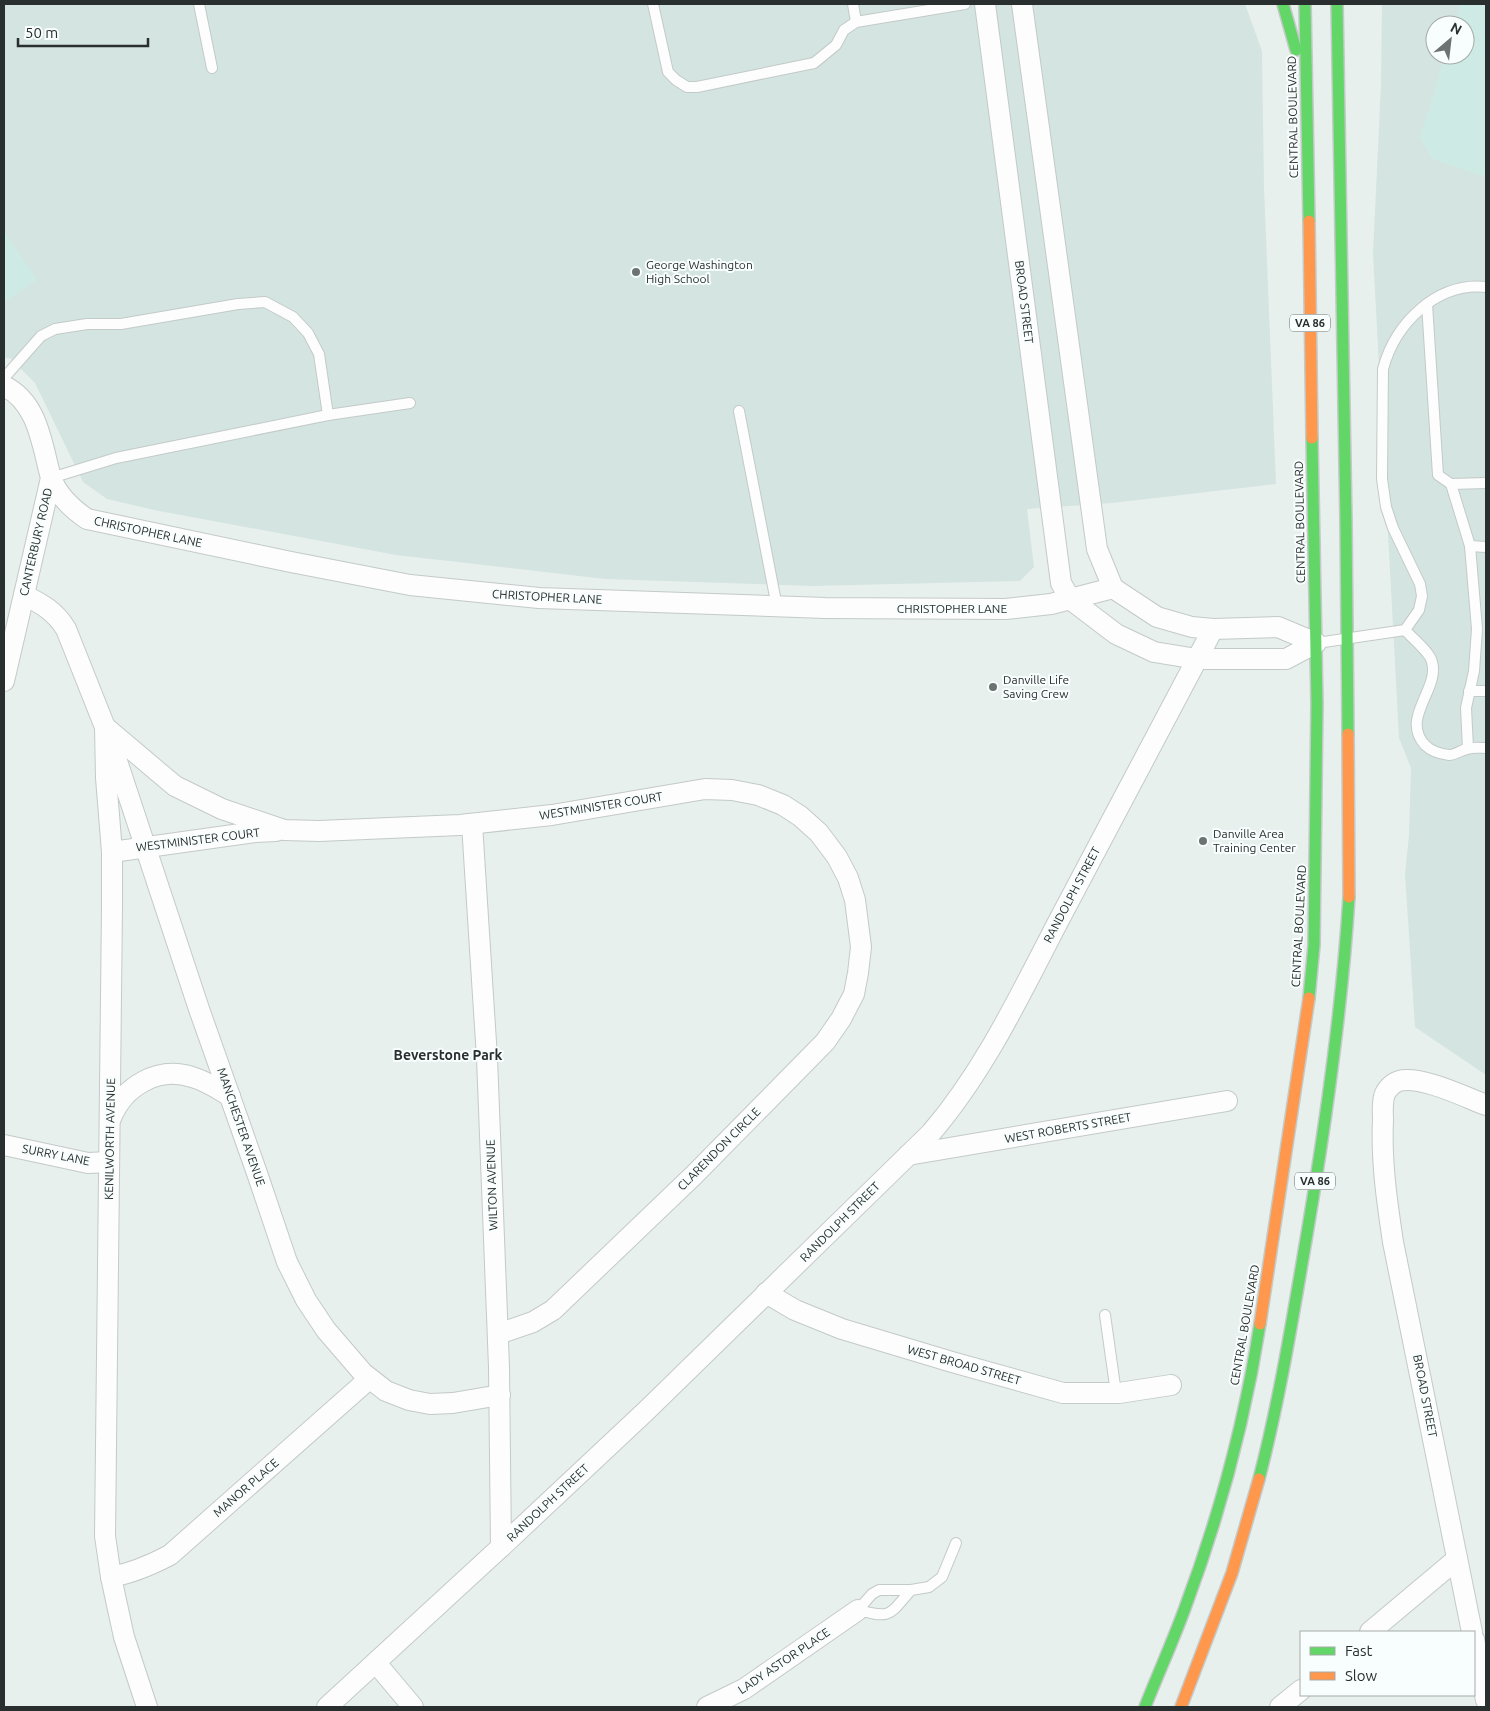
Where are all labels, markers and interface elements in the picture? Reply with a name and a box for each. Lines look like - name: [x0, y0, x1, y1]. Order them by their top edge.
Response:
- scale bar: [18, 15, 148, 47]
- north arrow: [1425, 15, 1475, 65]
- text: N: [1448, 19, 1464, 38]
- text: 50 m: [25, 24, 58, 41]
- street label: CENTRAL BOULEVARD: [1285, 56, 1300, 178]
- place label: George Washington High School: [646, 258, 753, 285]
- street label: BROAD STREET: [1013, 260, 1036, 345]
- marker: George Washington High School: [630, 266, 642, 278]
- road number: VA 86: [1290, 314, 1330, 332]
- street label: CENTRAL BOULEVARD: [1292, 461, 1307, 583]
- street label: CANTERBURY ROAD: [17, 486, 54, 597]
- street label: CHRISTOPHER LANE: [93, 514, 204, 549]
- street label: CHRISTOPHER LANE: [492, 587, 603, 606]
- street label: CHRISTOPHER LANE: [897, 602, 1007, 615]
- place label: Danville Life Saving Crew: [1003, 673, 1069, 700]
- marker: Danville Life Saving Crew: [987, 681, 999, 693]
- street label: WESTMINISTER COURT: [538, 789, 664, 822]
- street label: WESTMINISTER COURT: [135, 825, 261, 854]
- place label: Danville Area Training Center: [1213, 827, 1296, 854]
- marker: Danville Area Training Center: [1197, 835, 1209, 847]
- street label: RANDOLPH STREET: [1041, 844, 1103, 945]
- street label: CENTRAL BOULEVARD: [1289, 864, 1308, 988]
- district label: Beverstone Park: [394, 1047, 503, 1063]
- street label: MANCHESTER AVENUE: [215, 1066, 268, 1188]
- street label: KENILWORTH AVENUE: [102, 1078, 117, 1200]
- street label: CLARENDON CIRCLE: [675, 1104, 763, 1193]
- street label: WEST ROBERTS STREET: [1004, 1110, 1133, 1145]
- street label: WILTON AVENUE: [483, 1139, 500, 1231]
- street label: SURRY LANE: [21, 1142, 91, 1167]
- road number: VA 86: [1295, 1172, 1335, 1190]
- street label: RANDOLPH STREET: [797, 1179, 882, 1264]
- street label: CENTRAL BOULEVARD: [1227, 1263, 1262, 1386]
- street label: WEST BROAD STREET: [906, 1342, 1023, 1387]
- street label: BROAD STREET: [1411, 1354, 1440, 1439]
- street label: MANOR PLACE: [211, 1456, 281, 1519]
- street label: RANDOLPH STREET: [504, 1461, 591, 1544]
- street label: LADY ASTOR PLACE: [735, 1625, 832, 1696]
- legend: [1300, 1631, 1475, 1696]
- text: Fast: [1345, 1642, 1373, 1659]
- text: Slow: [1345, 1667, 1378, 1684]

